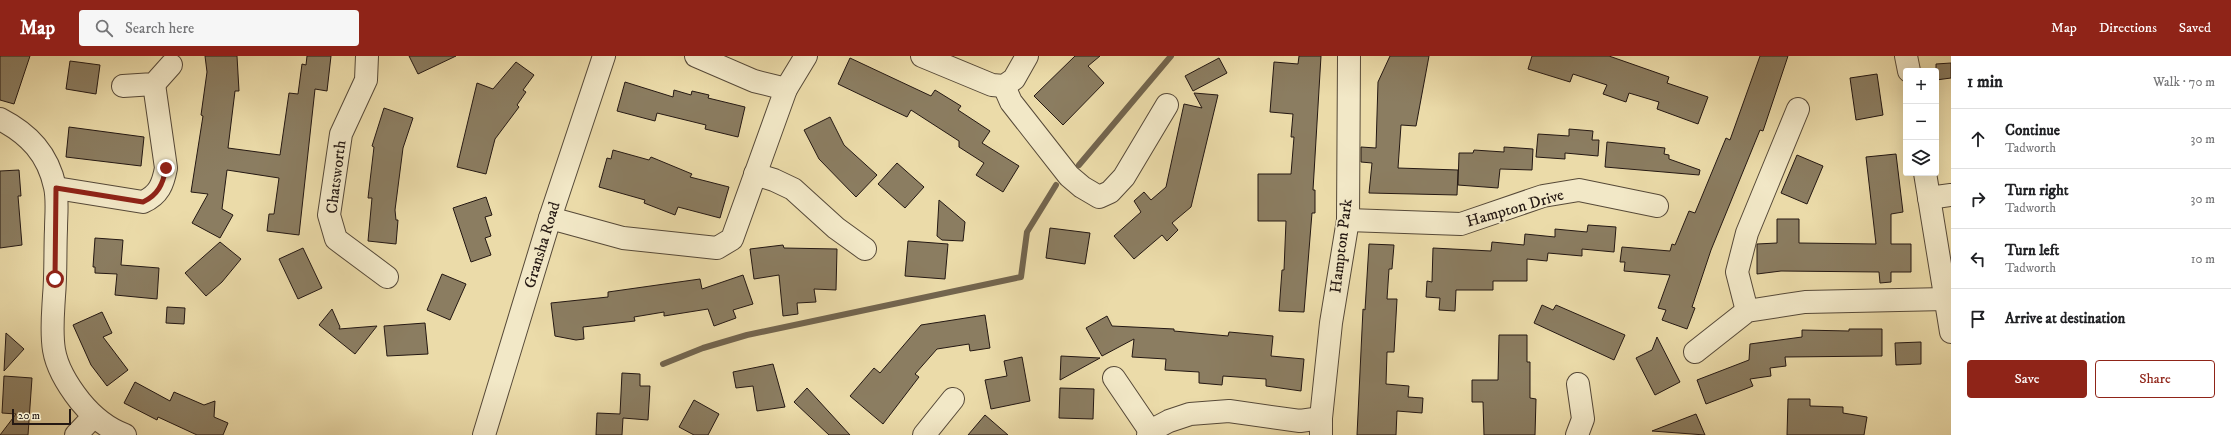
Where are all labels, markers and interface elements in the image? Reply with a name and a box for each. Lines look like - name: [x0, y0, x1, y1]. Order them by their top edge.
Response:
- search box: [79, 10, 359, 46]
- text: Map: [20, 17, 55, 40]
- icon: search: [93, 17, 115, 39]
- text: Search here: [125, 19, 194, 38]
- text: Map: [2051, 19, 2077, 37]
- text: Directions: [2099, 19, 2157, 37]
- text: Saved: [2179, 19, 2211, 37]
- map controls: [1903, 68, 1939, 176]
- button: +: [1903, 68, 1939, 104]
- text: 1 min: [1967, 71, 2003, 93]
- text: Walk · 70 m: [2153, 74, 2215, 90]
- button: −: [1903, 104, 1939, 140]
- text: Continue: [2005, 121, 2060, 140]
- icon: ahead: [1967, 128, 1989, 150]
- text: 30 m: [2191, 131, 2215, 147]
- street label: Chatsworth: [322, 139, 350, 215]
- button: layers: [1903, 140, 1939, 176]
- text: Tadworth: [2005, 140, 2056, 156]
- route end: [157, 159, 175, 177]
- text: Turn right: [2005, 181, 2068, 200]
- street label: Hampton Drive: [1464, 184, 1566, 231]
- icon: right: [1967, 188, 1989, 210]
- text: 30 m: [2191, 191, 2215, 207]
- street label: Hampton Park: [1325, 198, 1357, 294]
- street label: Gransha Road: [519, 199, 565, 291]
- text: Tadworth: [2005, 200, 2056, 216]
- text: Turn left: [2005, 241, 2059, 260]
- icon: left: [1967, 248, 1989, 270]
- text: 10 m: [2191, 251, 2215, 267]
- text: Tadworth: [2005, 260, 2056, 276]
- route start: [46, 270, 64, 288]
- icon: arrive: [1967, 308, 1989, 330]
- text: Arrive at destination: [2005, 309, 2125, 328]
- button: Save: [1967, 360, 2087, 398]
- button: Share: [2095, 360, 2215, 398]
- scale bar: [12, 407, 71, 426]
- text: 20 m: [18, 409, 40, 423]

